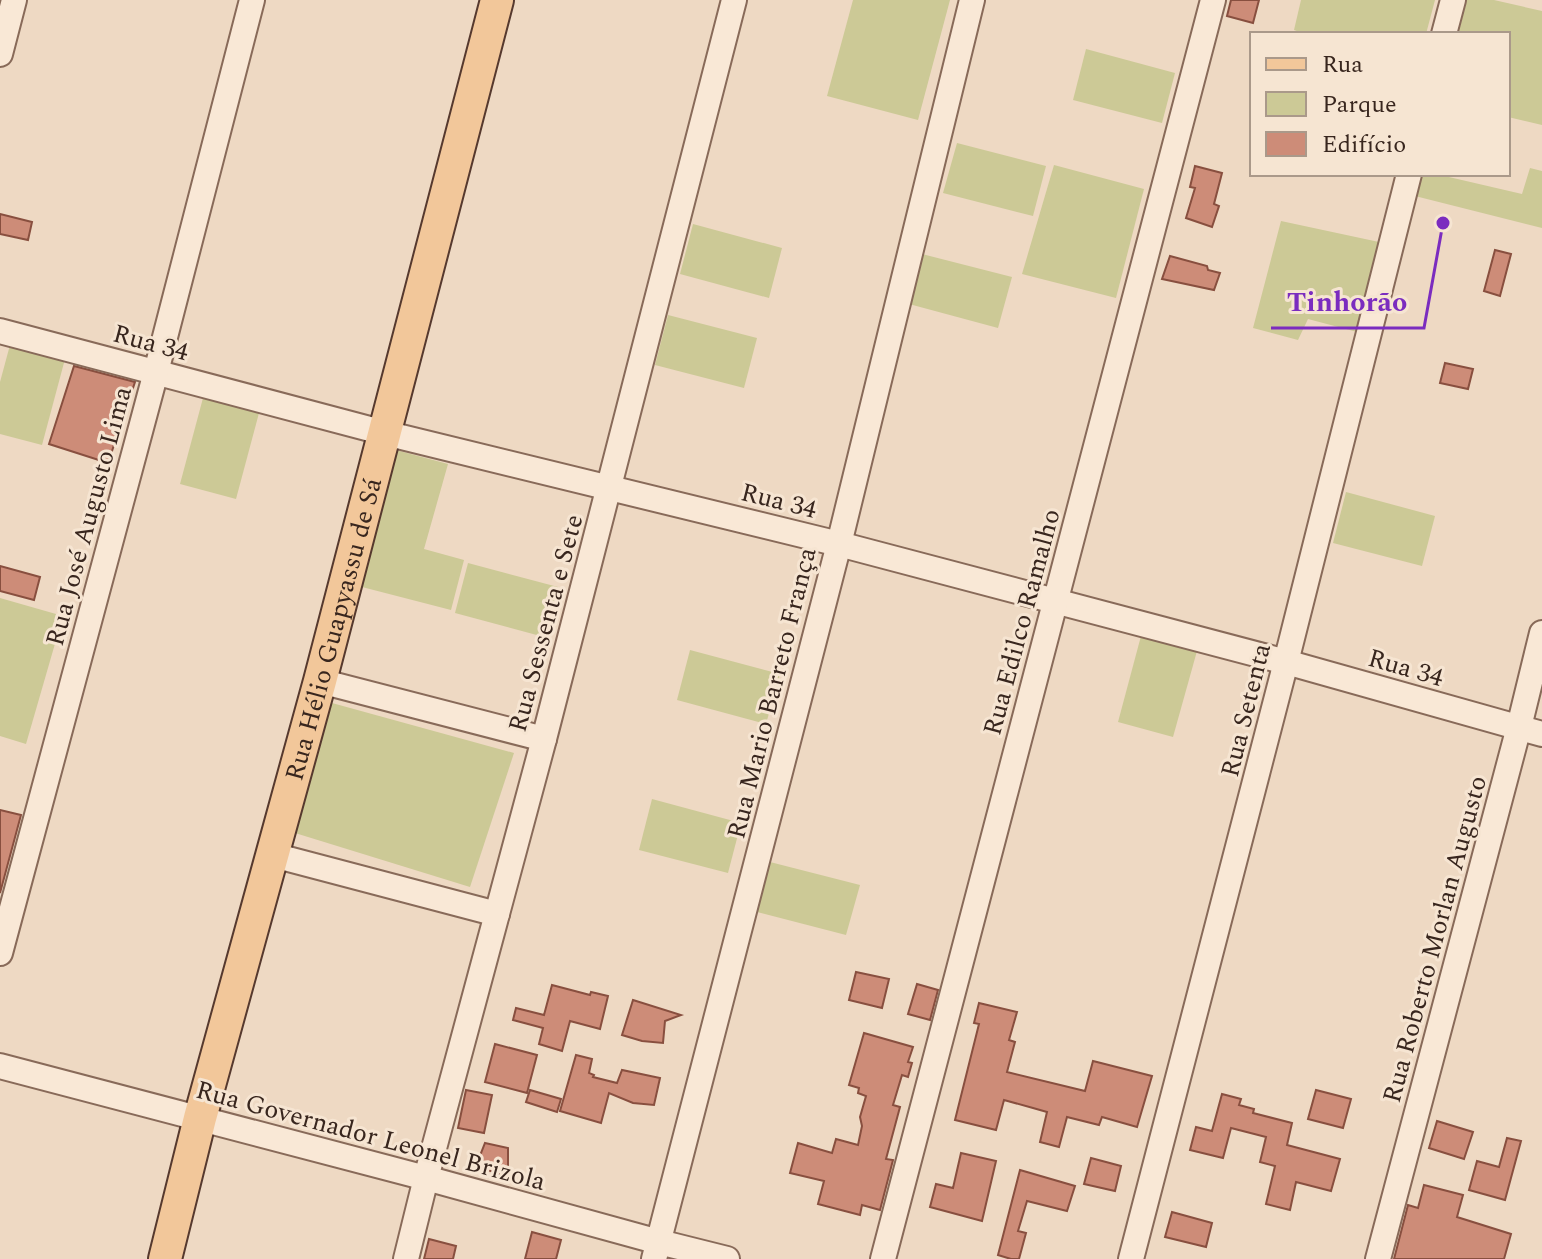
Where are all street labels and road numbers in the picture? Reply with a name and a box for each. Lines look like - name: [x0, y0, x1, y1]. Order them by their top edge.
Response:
- street label: Rua 34: [108, 314, 193, 372]
- street label: Rua José Augusto Lima: [35, 382, 143, 651]
- street label: Rua 34: [737, 472, 821, 530]
- street label: Rua Hélio Guapyassu de Sá: [275, 473, 393, 785]
- street label: Rua Edilco Ramalho: [972, 505, 1071, 740]
- street label: Rua Sessenta e Sete: [498, 510, 594, 737]
- street label: Rua Mario Barreto França: [716, 543, 828, 843]
- street label: Rua 34: [1363, 638, 1448, 698]
- street label: Rua Setenta: [1210, 639, 1282, 781]
- street label: Rua Roberto Morlan Augusto: [1372, 771, 1498, 1107]
- street label: Rua Governador Leonel Brizola: [191, 1070, 550, 1202]

